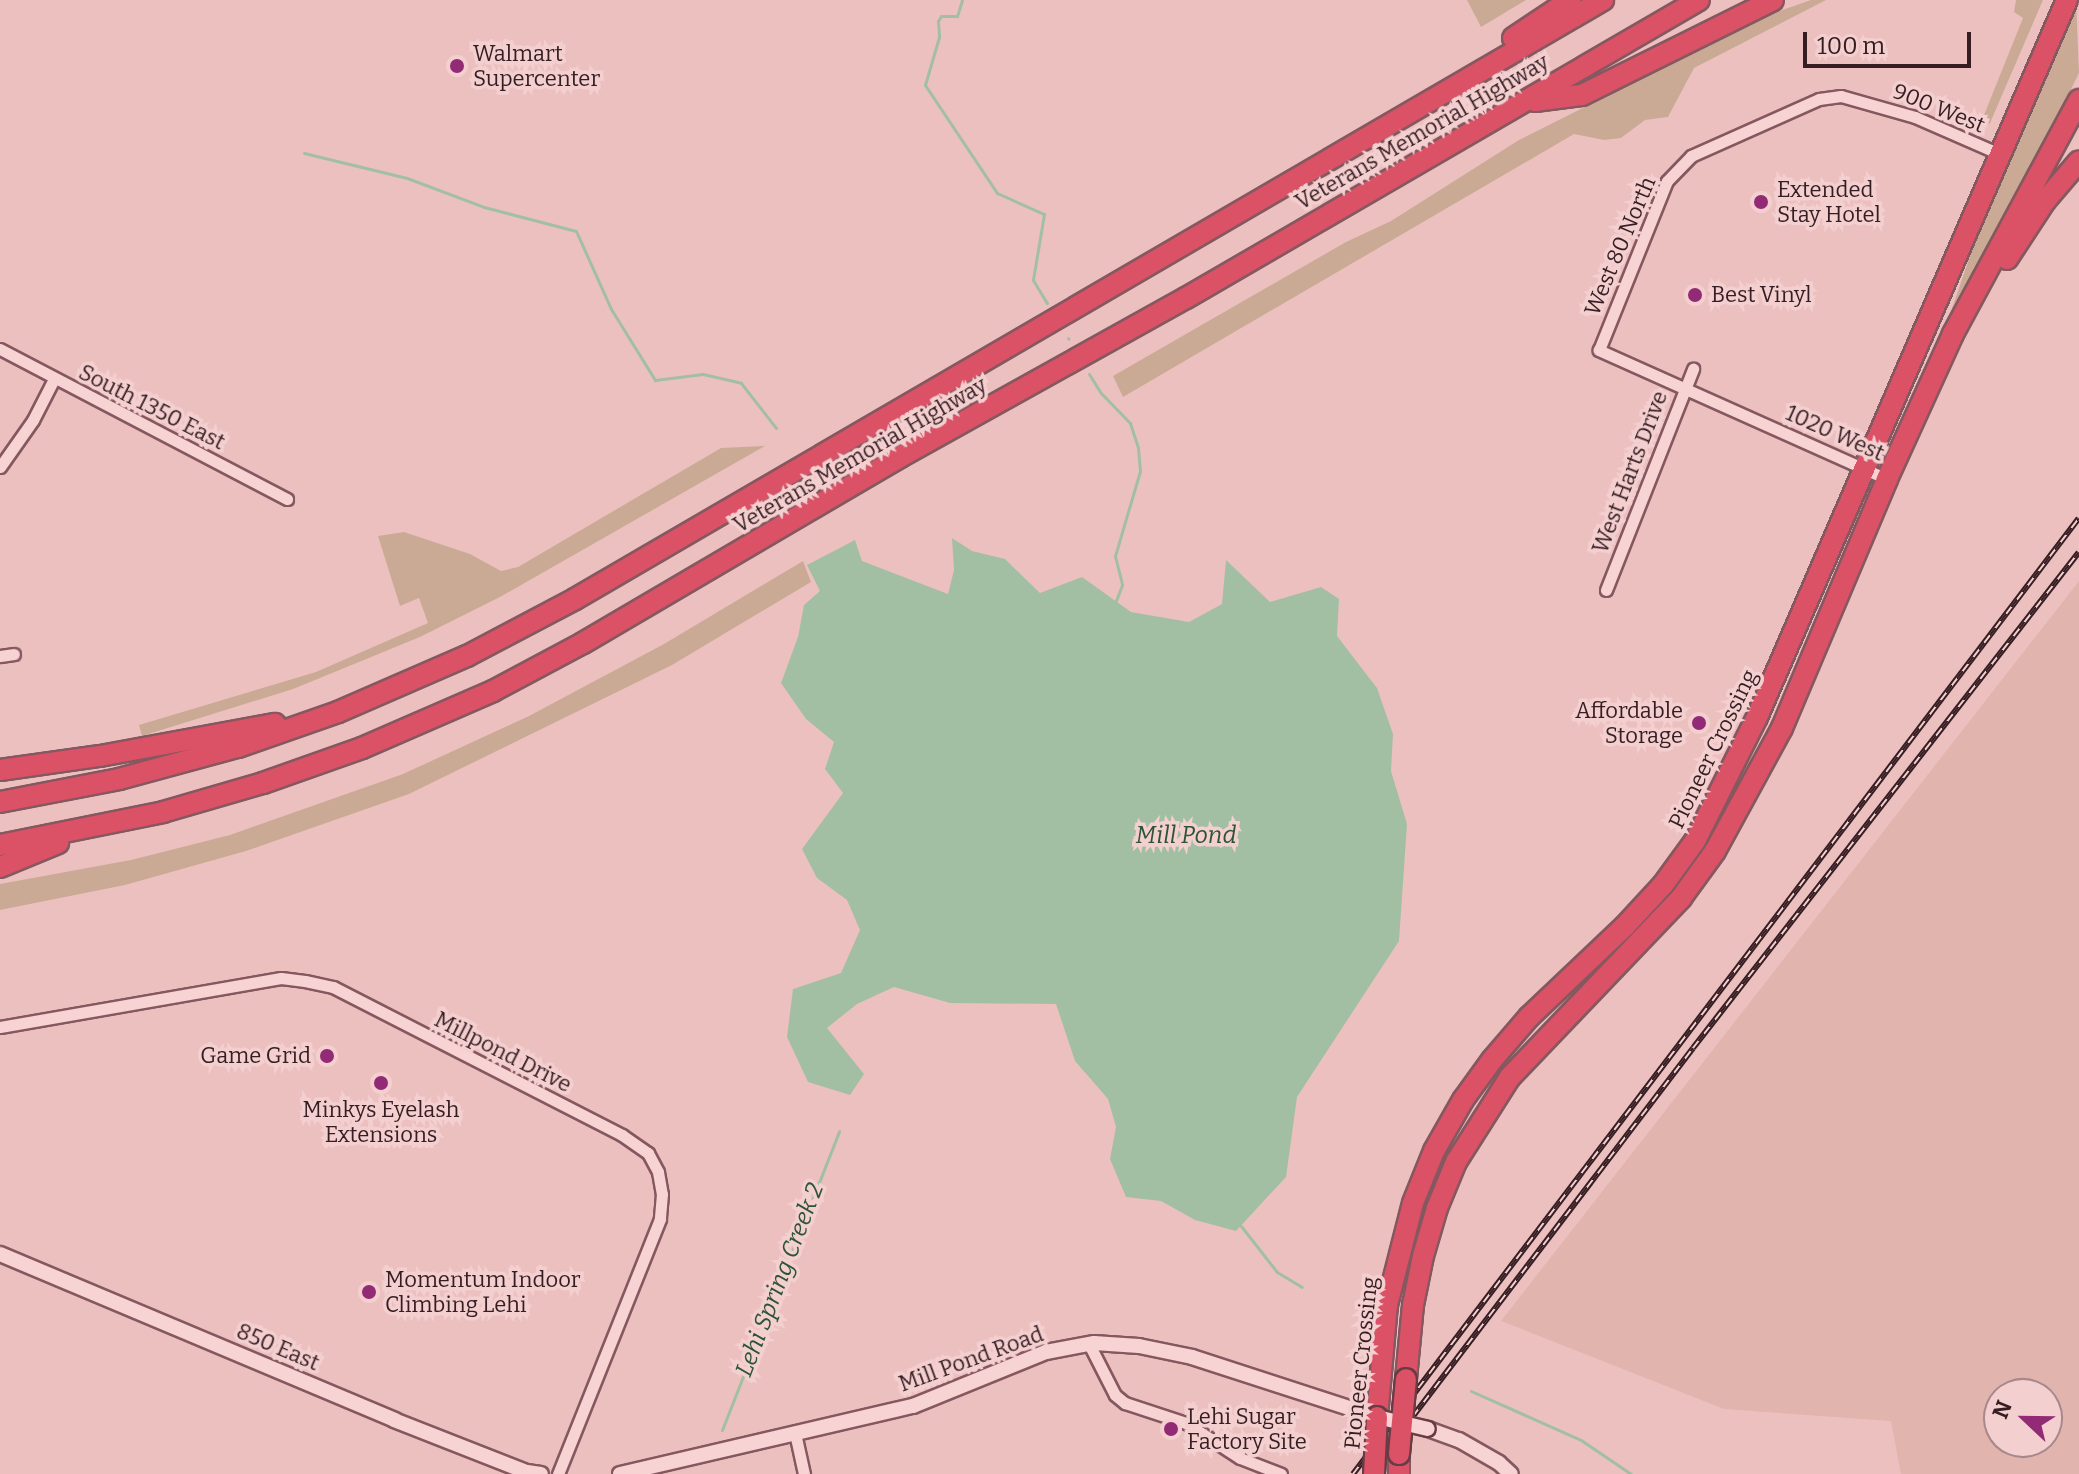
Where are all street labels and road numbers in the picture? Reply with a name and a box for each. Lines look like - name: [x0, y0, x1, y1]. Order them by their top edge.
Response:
- street label: Veterans Memorial Highway: [1291, 49, 1553, 215]
- street label: 900 West: [1889, 78, 1989, 138]
- street label: West 80 North: [1579, 173, 1661, 319]
- street label: South 1350 East: [74, 359, 230, 455]
- street label: Veterans Memorial Highway: [729, 372, 991, 538]
- street label: West Harts Drive: [1587, 387, 1673, 557]
- street label: 1020 West: [1782, 400, 1888, 466]
- street label: Pioneer Crossing: [1663, 665, 1763, 833]
- street label: Millpond Drive: [430, 1006, 576, 1098]
- street label: Pioneer Crossing: [1339, 1275, 1383, 1451]
- street label: 850 East: [233, 1318, 323, 1376]
- street label: Mill Pond Road: [895, 1321, 1047, 1397]

